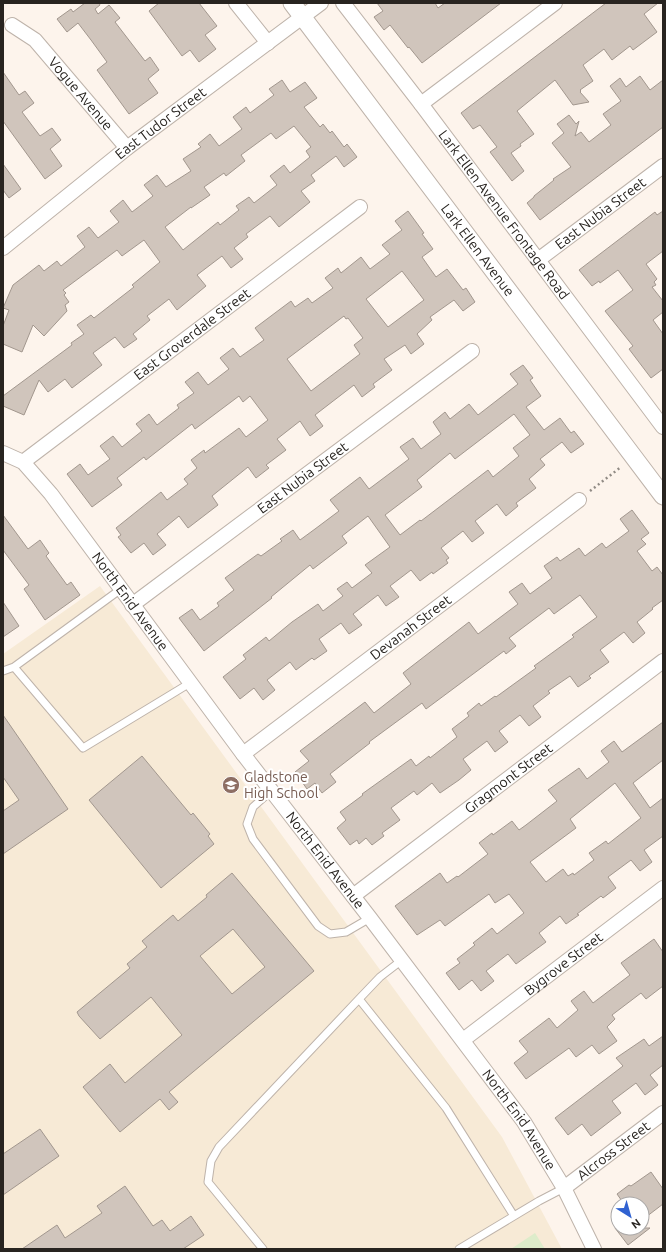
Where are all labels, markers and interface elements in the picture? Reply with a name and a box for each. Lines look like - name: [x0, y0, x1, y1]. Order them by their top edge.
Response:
- street label: Vogue Avenue: [45, 54, 116, 133]
- street label: East Tudor Street: [112, 84, 209, 162]
- street label: Lark Ellen Avenue Frontage Road: [435, 126, 573, 302]
- street label: East Nubia Street: [552, 174, 649, 252]
- street label: Lark Ellen Avenue: [438, 200, 518, 298]
- street label: East Groverdale Street: [131, 285, 254, 383]
- street label: East Nubia Street: [254, 438, 351, 517]
- street label: North Enid Avenue: [89, 549, 172, 654]
- street label: Devanah Street: [367, 591, 455, 663]
- street label: Gragmont Street: [461, 740, 556, 817]
- place label: Gladstone High School: [244, 769, 319, 801]
- school or university icon: Gladstone High School: [221, 775, 241, 795]
- street label: North Enid Avenue: [283, 809, 368, 912]
- street label: Bygrove Street: [521, 929, 606, 999]
- street label: North Enid Avenue: [479, 1066, 559, 1173]
- street label: Alcross Street: [574, 1118, 653, 1183]
- north arrow: [610, 1196, 650, 1236]
- text: N: [629, 1217, 643, 1231]

